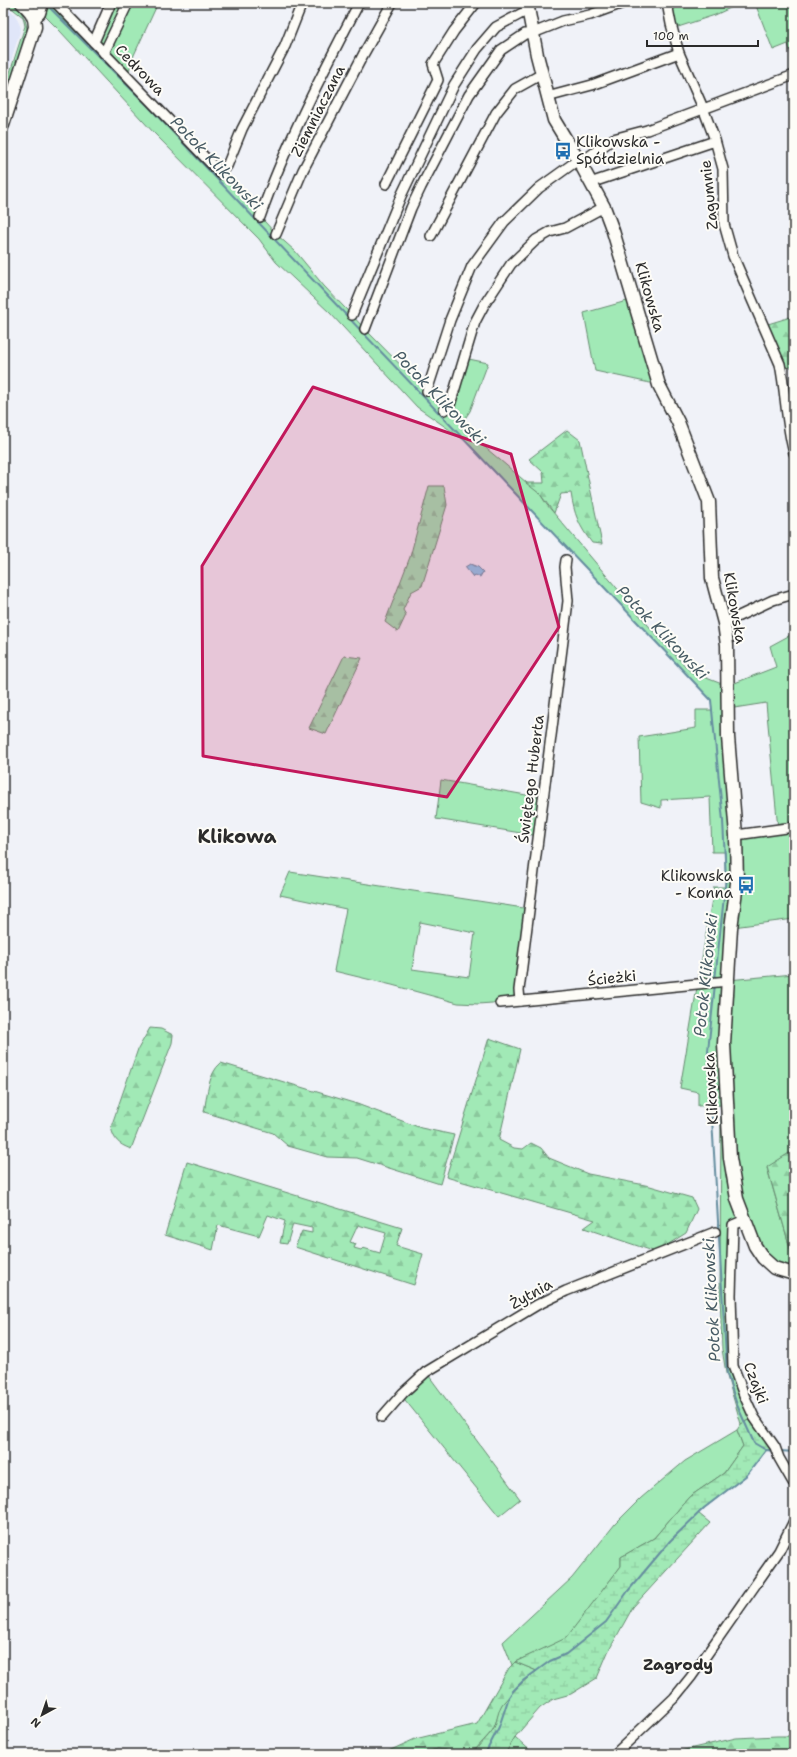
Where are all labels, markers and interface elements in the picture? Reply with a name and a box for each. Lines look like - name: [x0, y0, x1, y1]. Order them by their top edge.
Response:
- scale bar: [647, 22, 758, 48]
- text: 100 m: [653, 28, 689, 44]
- street label: Cedrowa: [111, 40, 170, 100]
- street label: Ziemniaczana: [286, 61, 350, 160]
- water label: Potok Klikowski: [166, 112, 267, 215]
- place label: Klikowska - Spółdzielnia: [576, 132, 665, 169]
- bus stop icon: Klikowska - Spółdzielnia: [553, 141, 573, 161]
- street label: Zagumnie: [695, 159, 723, 231]
- street label: Klikowska: [630, 260, 670, 335]
- water label: Potok Klikowski: [389, 346, 490, 449]
- street label: Klikowska: [719, 571, 751, 646]
- water label: Potok Klikowski: [612, 581, 713, 684]
- street label: Świętego Huberta: [512, 713, 549, 844]
- district label: Klikowa: [197, 824, 277, 849]
- place label: Klikowska - Konna: [661, 866, 734, 903]
- bus stop icon: Klikowska - Konna: [736, 875, 756, 895]
- water label: Potok Klikowski: [689, 912, 722, 1038]
- street label: Ścieżki: [587, 965, 637, 990]
- street label: Klikowska: [699, 1052, 723, 1126]
- water label: Potok Klikowski: [698, 1237, 725, 1362]
- street label: Żytnia: [506, 1274, 556, 1314]
- street label: Czajki: [739, 1359, 773, 1407]
- district label: Zagrody: [643, 1654, 713, 1675]
- north arrow: [22, 1695, 62, 1735]
- text: N: [28, 1714, 44, 1731]

